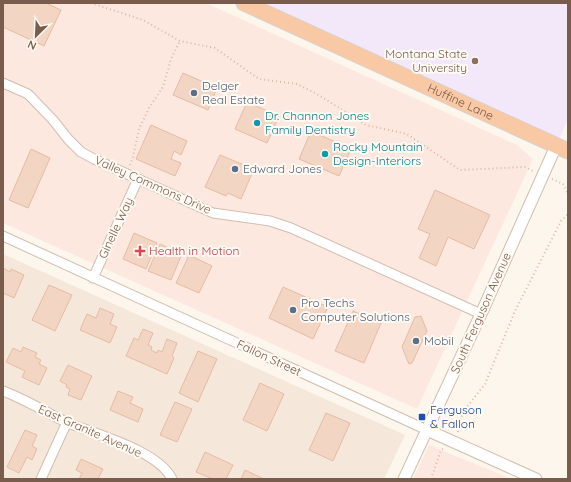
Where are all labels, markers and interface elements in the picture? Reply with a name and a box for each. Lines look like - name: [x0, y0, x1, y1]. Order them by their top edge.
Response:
- north arrow: [16, 16, 56, 56]
- text: N: [25, 37, 38, 53]
- place label: Montana State University: [385, 46, 467, 75]
- marker: Montana State University: [470, 56, 480, 66]
- place label: Delger Real Estate: [202, 78, 265, 107]
- street label: Huffine Lane: [425, 80, 496, 123]
- marker: Delger Real Estate: [189, 88, 199, 98]
- place label: Dr. Channon Jones Family Dentistry: [265, 108, 370, 137]
- marker: Dr. Channon Jones Family Dentistry: [252, 118, 262, 128]
- place label: Rocky Mountain Design-Interiors: [333, 139, 423, 168]
- marker: Rocky Mountain Design-Interiors: [320, 149, 330, 159]
- street label: Valley Commons Drive: [92, 152, 214, 217]
- place label: Edward Jones: [243, 161, 322, 176]
- marker: Edward Jones: [230, 164, 240, 174]
- street label: Ginelle Way: [95, 195, 136, 261]
- place label: Health in Motion: [149, 243, 239, 258]
- marker: Health in Motion: [134, 245, 146, 257]
- street label: South Ferguson Avenue: [447, 250, 514, 376]
- place label: Pro Techs Computer Solutions: [301, 295, 410, 324]
- marker: Pro Techs Computer Solutions: [288, 305, 298, 315]
- place label: Mobil: [424, 333, 454, 348]
- street label: Fallon Street: [235, 336, 304, 379]
- marker: Mobil: [411, 336, 421, 346]
- street label: East Granite Avenue: [36, 401, 144, 460]
- place label: Ferguson & Fallon: [430, 402, 482, 431]
- marker: Ferguson & Fallon: [417, 412, 427, 422]

